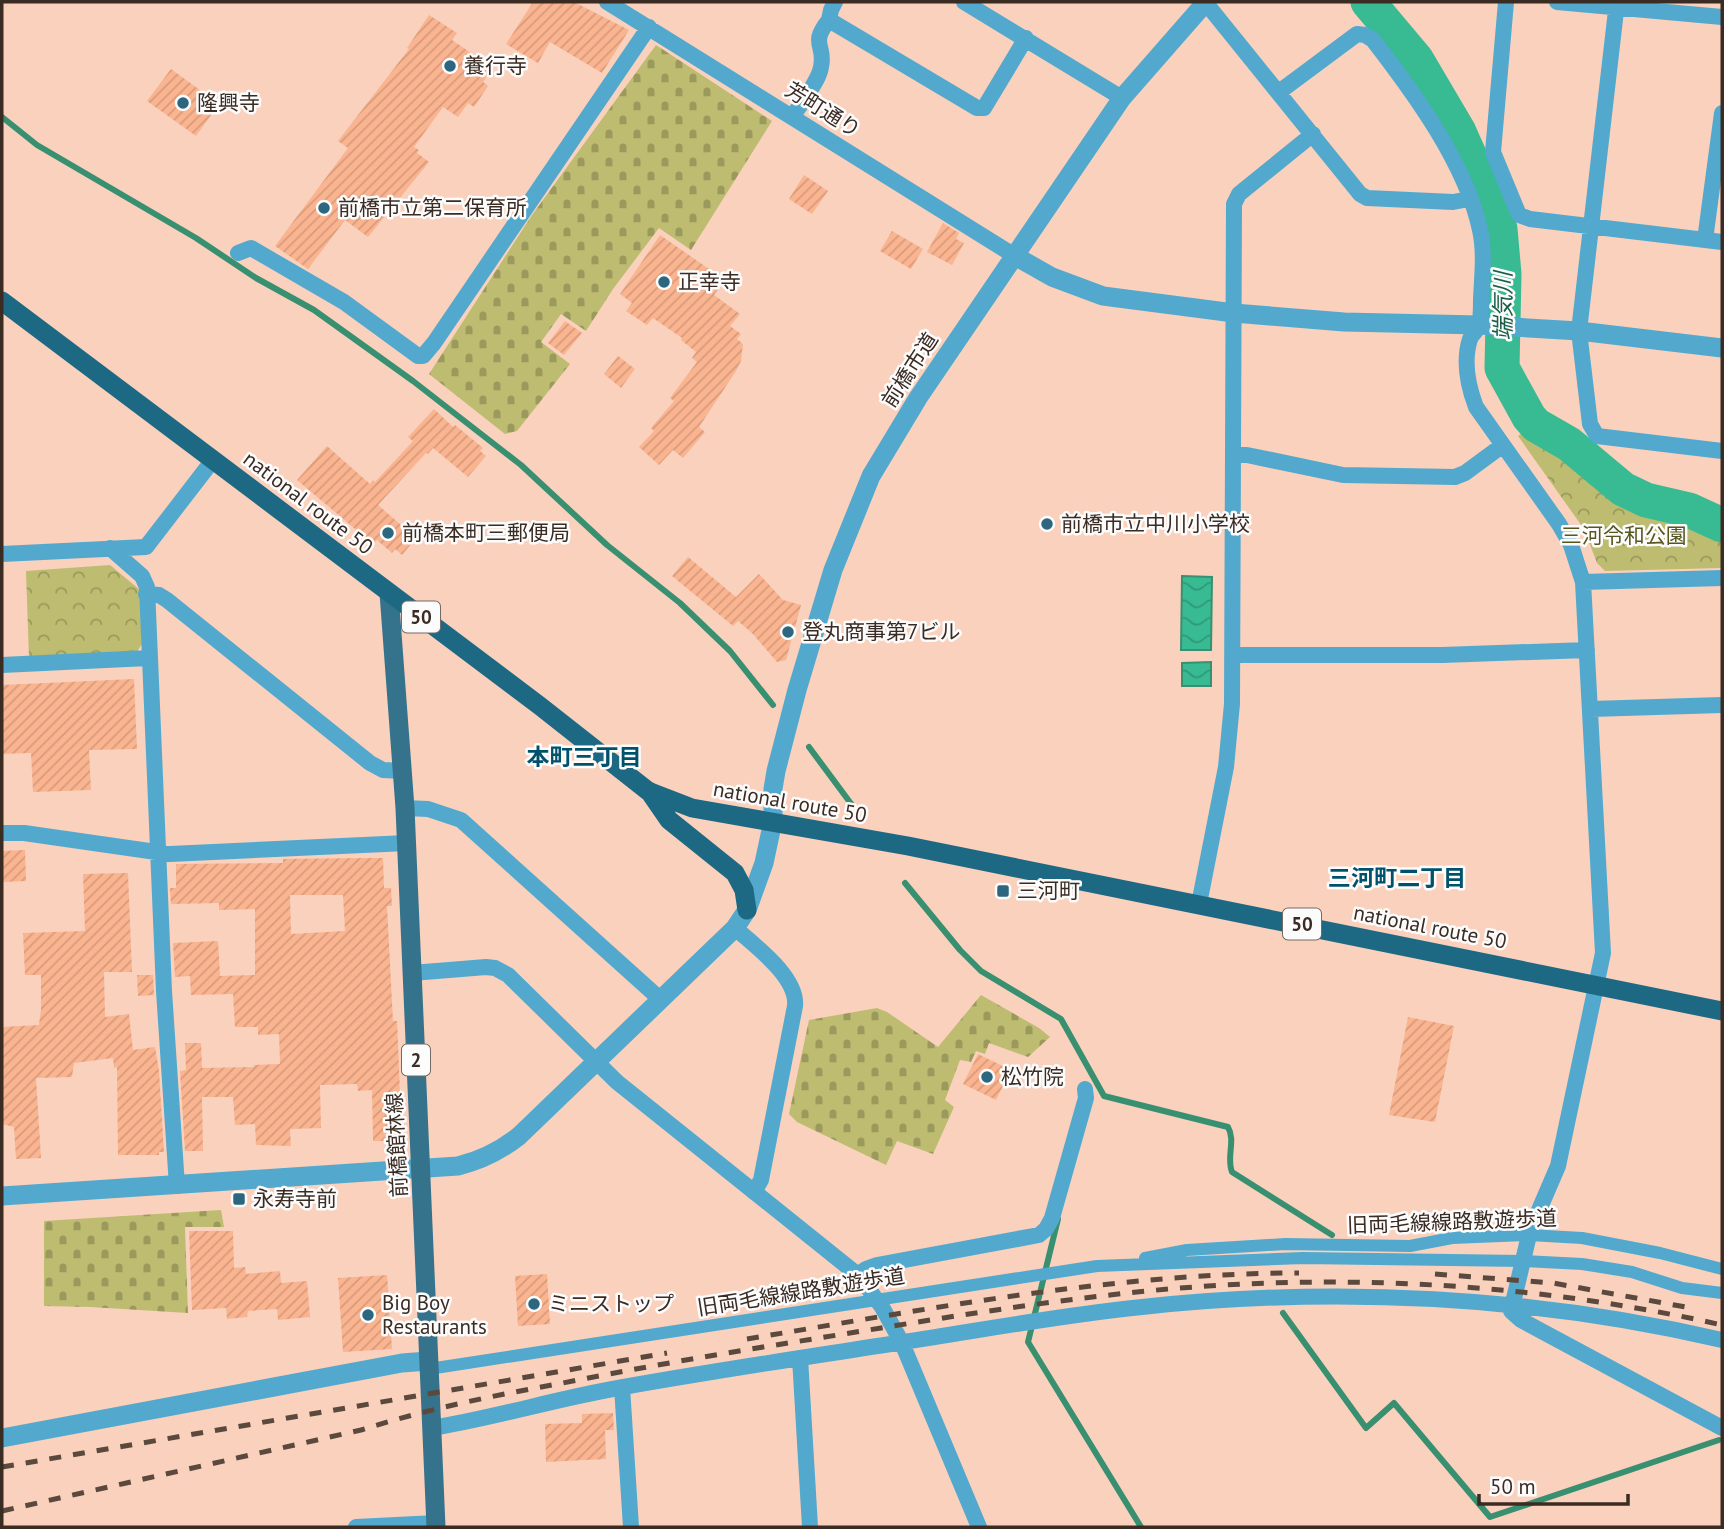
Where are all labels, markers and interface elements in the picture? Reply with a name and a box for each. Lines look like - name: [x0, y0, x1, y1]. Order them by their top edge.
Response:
- place label: 養行寺: [464, 52, 527, 79]
- marker: 養行寺: [442, 58, 458, 74]
- street label: 芳町通り: [780, 76, 866, 143]
- place label: 隆興寺: [197, 89, 260, 116]
- marker: 隆興寺: [175, 95, 191, 111]
- place label: 前橋市立第二保育所: [338, 194, 527, 221]
- marker: 前橋市立第二保育所: [316, 200, 332, 216]
- place label: 正幸寺: [678, 268, 741, 295]
- water label: 端気川: [1488, 269, 1517, 341]
- marker: 正幸寺: [656, 274, 672, 290]
- street label: 前橋市道: [875, 327, 944, 412]
- street label: national route 50: [238, 445, 378, 560]
- place label: 前橋市立中川小学校: [1061, 510, 1250, 537]
- marker: 前橋市立中川小学校: [1039, 516, 1055, 532]
- place label: 前橋本町三郵便局: [402, 519, 570, 546]
- park label: 三河令和公園: [1561, 522, 1687, 549]
- marker: 前橋本町三郵便局: [380, 525, 396, 541]
- road number: 50: [402, 602, 440, 632]
- place label: 登丸商事第7ビル: [802, 618, 960, 645]
- marker: 登丸商事第7ビル: [780, 624, 796, 640]
- district label: 本町三丁目: [527, 742, 642, 771]
- street label: national route 50: [711, 775, 869, 828]
- district label: 三河町二丁目: [1328, 863, 1466, 892]
- place label: 三河町: [1017, 877, 1080, 904]
- marker: 三河町: [995, 883, 1011, 899]
- street label: national route 50: [1351, 898, 1509, 955]
- road number: 50: [1283, 908, 1321, 940]
- road number: 2: [402, 1044, 430, 1076]
- place label: 松竹院: [1001, 1063, 1064, 1090]
- marker: 松竹院: [979, 1069, 995, 1085]
- street label: 前橋館林線: [380, 1092, 413, 1198]
- place label: 永寿寺前: [253, 1185, 337, 1212]
- marker: 永寿寺前: [231, 1191, 247, 1207]
- street label: 旧両毛線線路敷遊歩道: [1347, 1204, 1557, 1239]
- street label: 旧両毛線線路敷遊歩道: [695, 1262, 907, 1321]
- place label: Big Boy Restaurants: [382, 1289, 487, 1340]
- place label: ミニストップ: [548, 1290, 674, 1317]
- marker: ミニストップ: [526, 1296, 542, 1312]
- marker: Big Boy Restaurants: [360, 1307, 376, 1323]
- scale bar: [1479, 1462, 1628, 1506]
- text: 50 m: [1490, 1473, 1536, 1500]

